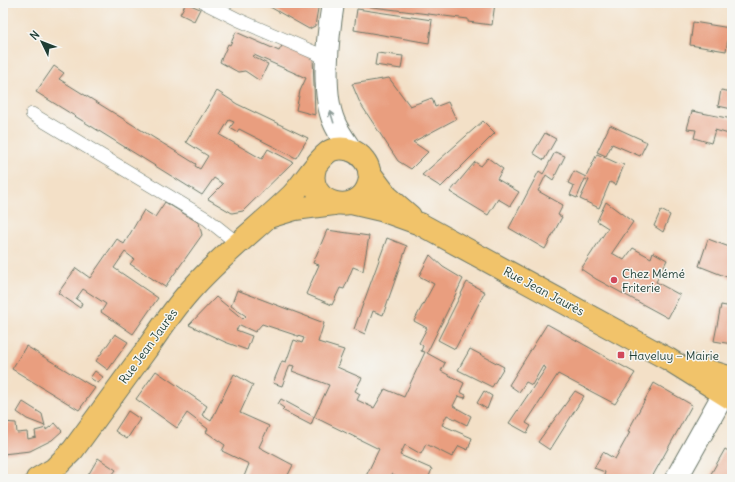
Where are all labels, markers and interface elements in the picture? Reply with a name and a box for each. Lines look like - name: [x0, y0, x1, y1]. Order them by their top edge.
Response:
- north arrow: [22, 22, 62, 62]
- text: N: [27, 28, 42, 43]
- one-way arrow: [328, 110, 335, 123]
- street label: Rue Jean Jaurès: [501, 263, 587, 319]
- place label: Chez Mémé Friterie: [622, 266, 685, 295]
- marker: Chez Mémé Friterie: [609, 275, 619, 285]
- street label: Rue Jean Jaurès: [116, 305, 180, 387]
- place label: Haveluy – Mairie: [629, 348, 719, 363]
- marker: Haveluy – Mairie: [616, 350, 626, 360]

